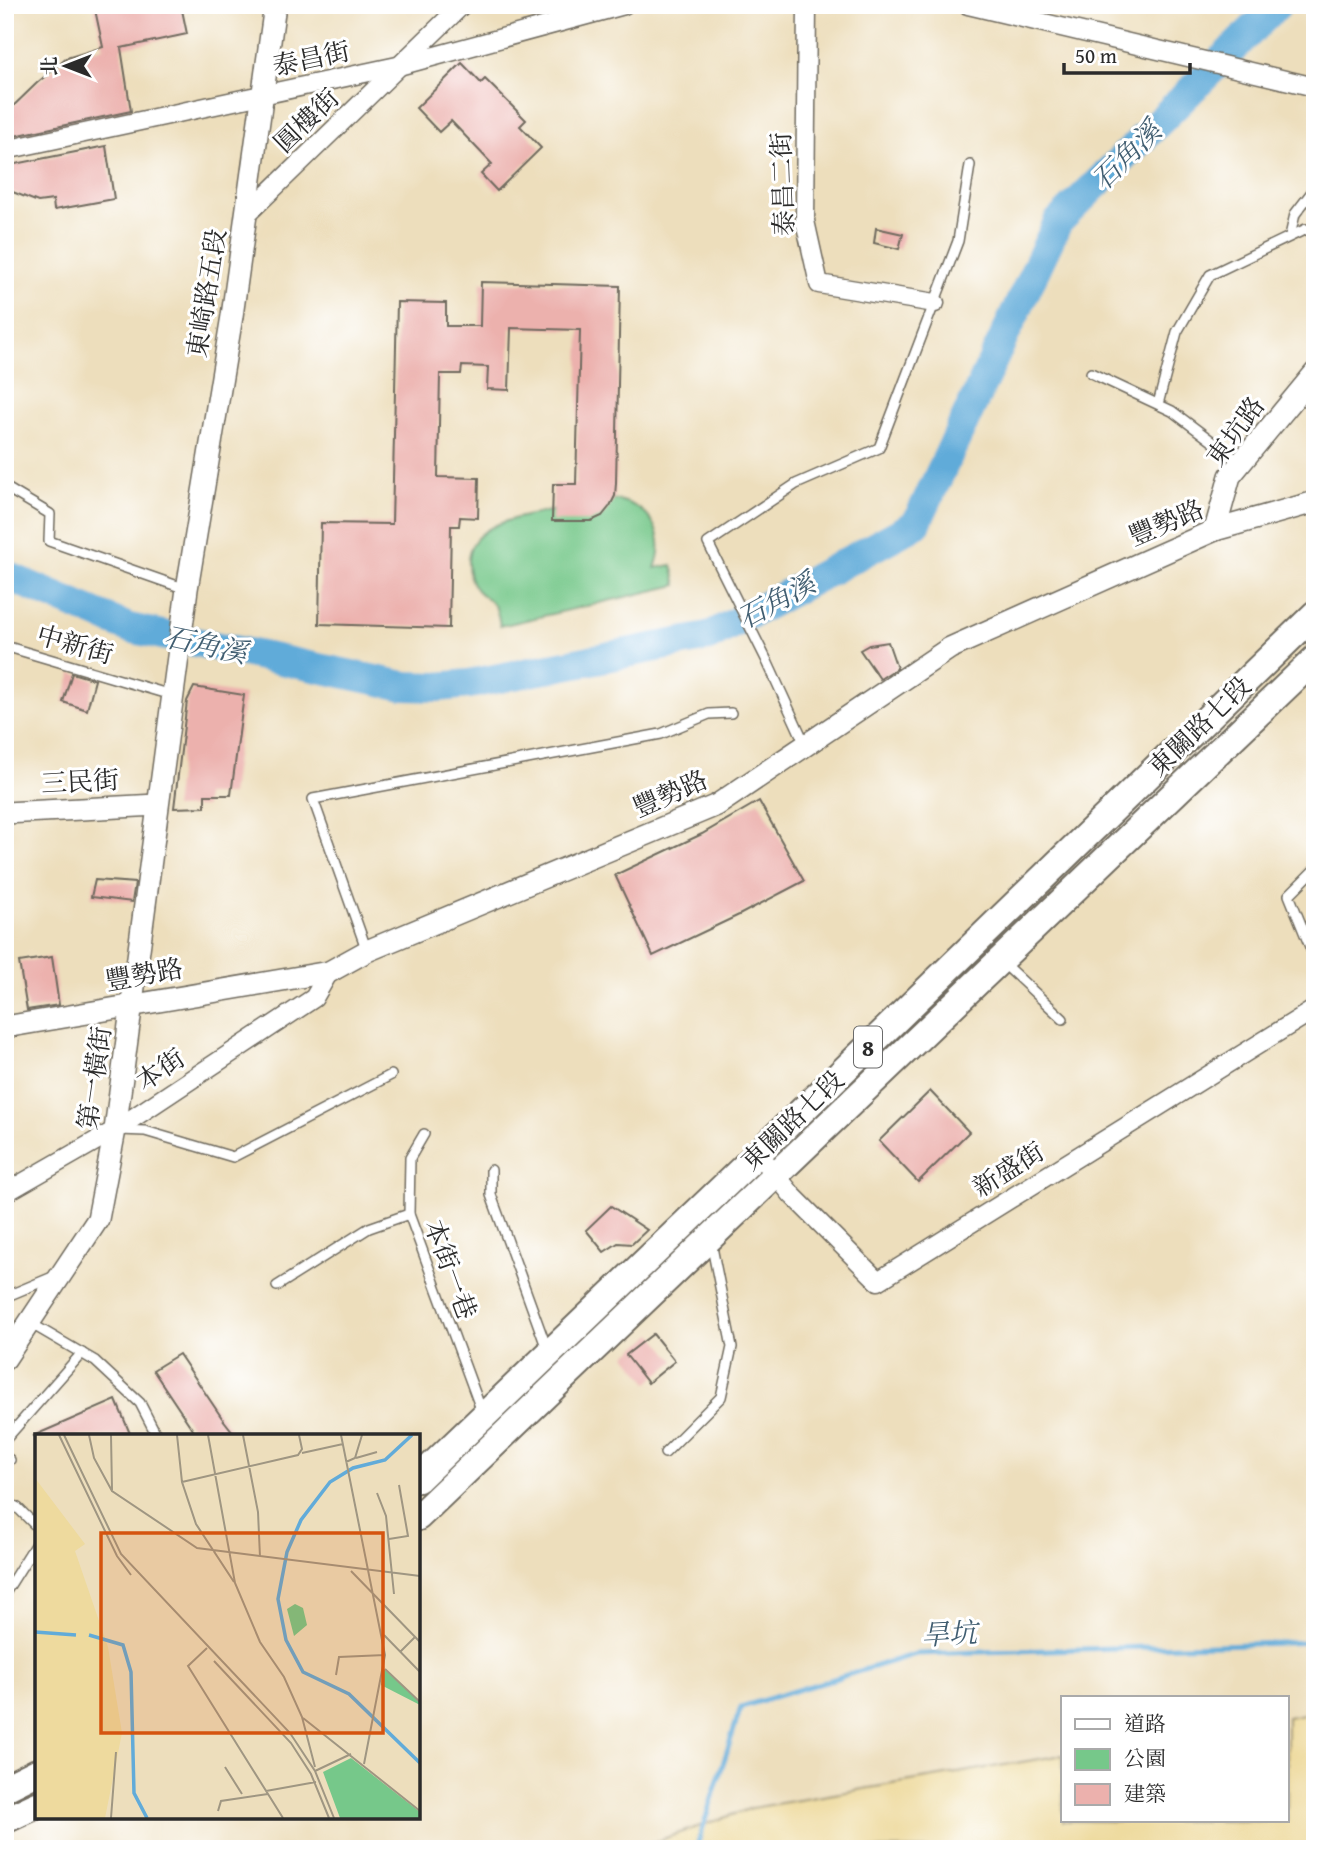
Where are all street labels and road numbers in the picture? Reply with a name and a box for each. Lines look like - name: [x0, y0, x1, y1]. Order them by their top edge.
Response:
- street label: 泰昌街: [269, 31, 353, 85]
- street label: 圓樓街: [264, 79, 348, 161]
- street label: 泰昌二街: [761, 131, 803, 237]
- street label: 東崎路五段: [177, 226, 235, 360]
- street label: 東坑路: [1196, 388, 1274, 474]
- street label: 豐勢路: [1122, 489, 1210, 555]
- street label: 中新街: [32, 615, 118, 673]
- street label: 東關路七段: [1139, 667, 1259, 785]
- street label: 三民街: [40, 759, 120, 803]
- street label: 豐勢路: [626, 759, 714, 827]
- street label: 豐勢路: [102, 948, 186, 1000]
- street label: 第一橫街: [67, 1024, 121, 1132]
- road number: 8: [854, 1027, 882, 1068]
- street label: 本街: [128, 1038, 192, 1100]
- street label: 東關路七段: [732, 1061, 852, 1179]
- street label: 新盛街: [965, 1132, 1051, 1206]
- street label: 本街一巷: [415, 1213, 487, 1325]

